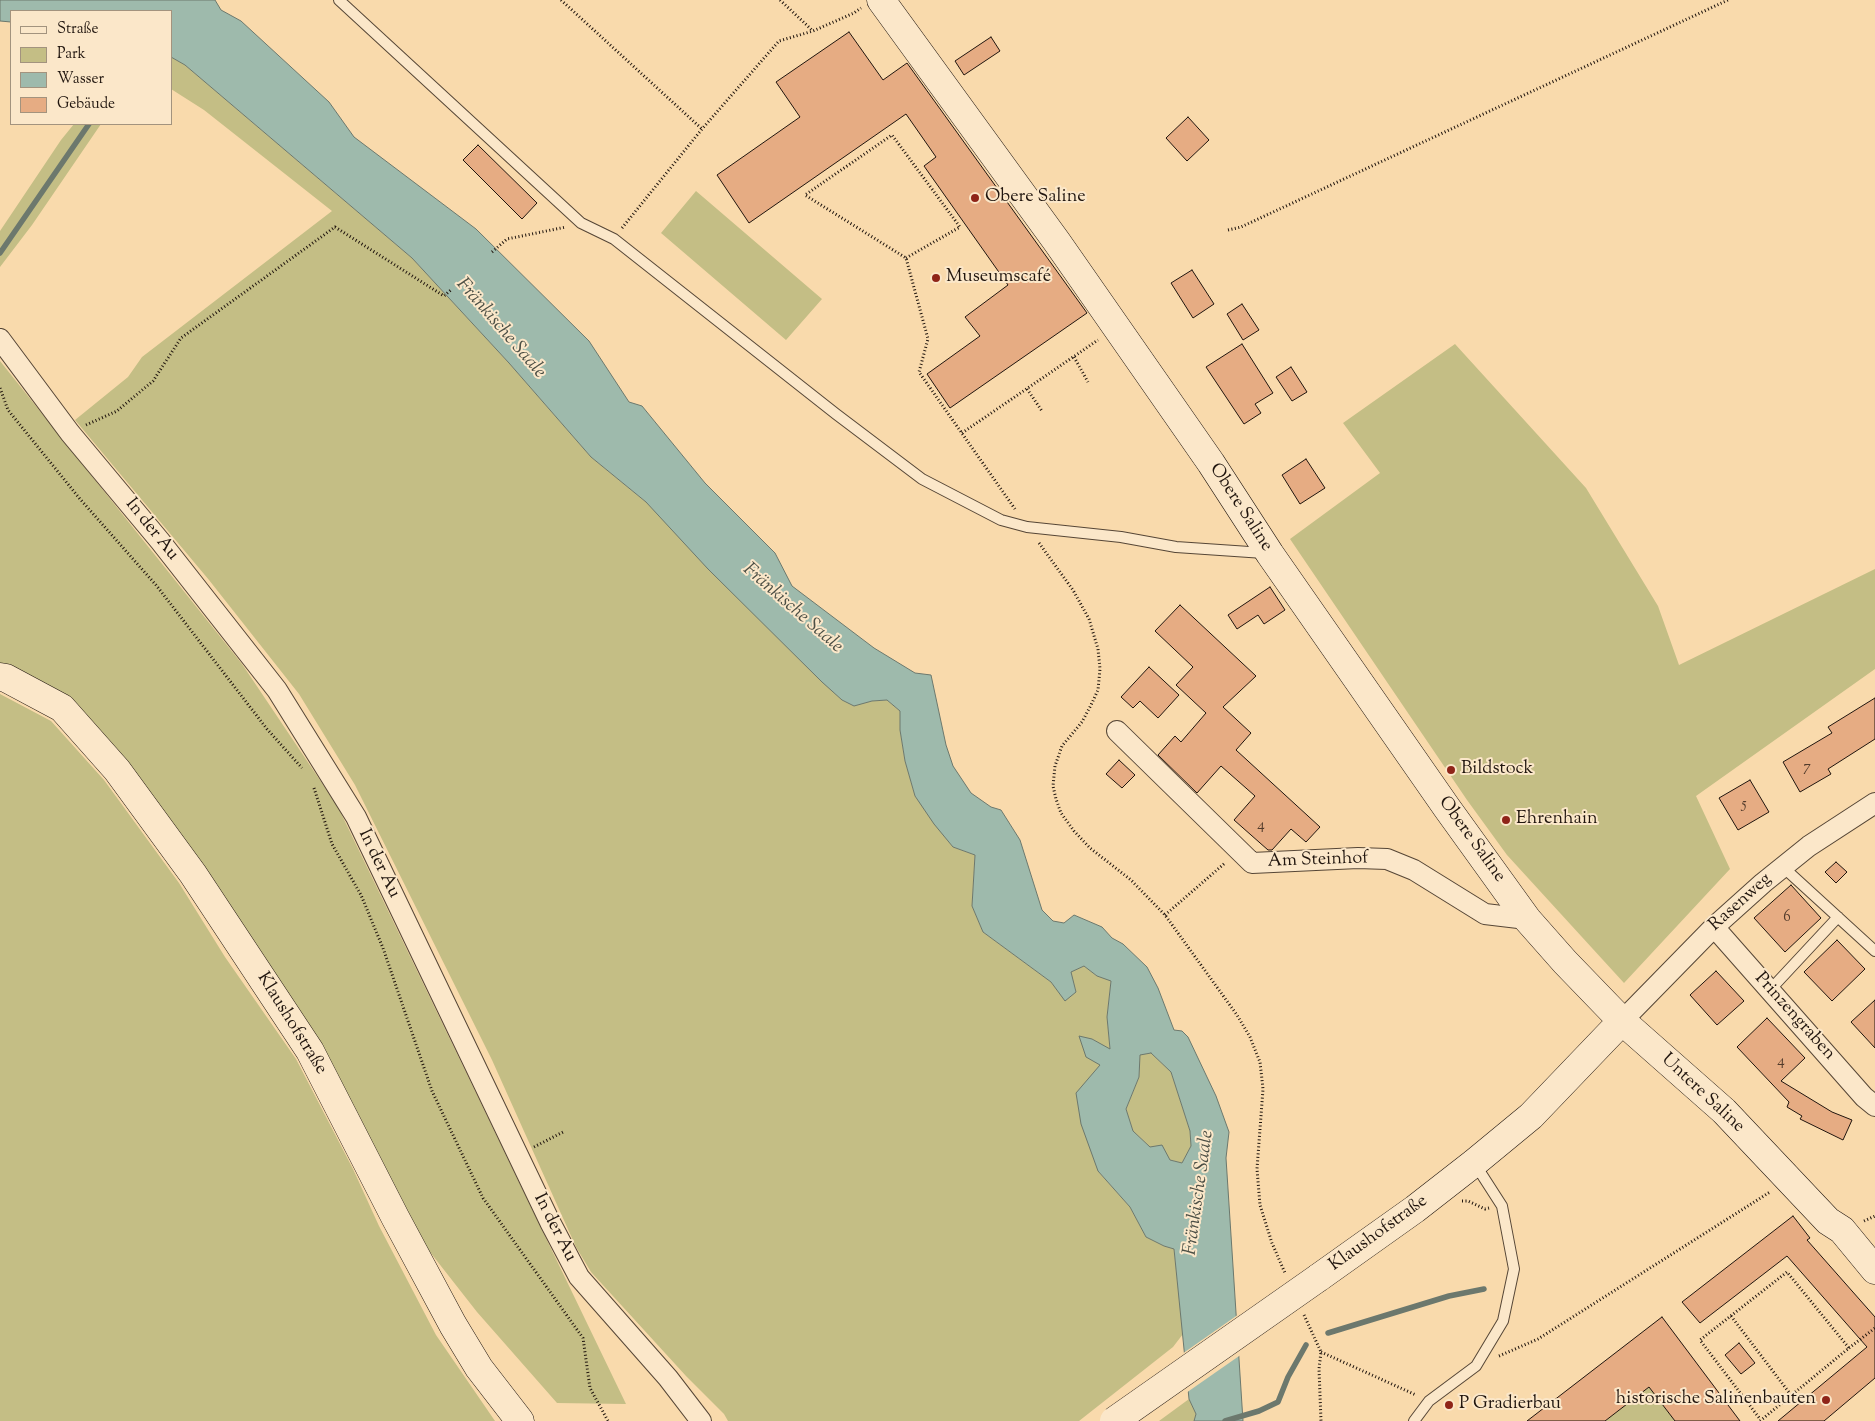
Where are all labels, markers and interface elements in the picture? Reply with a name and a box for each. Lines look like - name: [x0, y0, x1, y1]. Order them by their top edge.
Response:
- legend: [10, 10, 172, 125]
- text: Straße: [57, 19, 99, 40]
- text: Park: [57, 44, 86, 65]
- text: Wasser: [57, 69, 104, 90]
- text: Gebäude: [57, 94, 115, 115]
- place label: Obere Saline: [985, 187, 1086, 209]
- marker: Obere Saline: [969, 192, 981, 204]
- place label: Museumscafé: [946, 267, 1051, 289]
- marker: Museumscafé: [930, 272, 942, 284]
- water label: Fränkische Saale: [450, 274, 550, 384]
- street label: Obere Saline: [1204, 460, 1276, 556]
- street label: In der Au: [119, 495, 183, 565]
- water label: Fränkische Saale: [737, 559, 847, 659]
- place label: Bildstock: [1461, 759, 1533, 781]
- house number: 7: [1803, 759, 1811, 777]
- marker: Bildstock: [1445, 764, 1457, 776]
- street label: Obere Saline: [1433, 793, 1509, 887]
- house number: 5: [1741, 796, 1747, 814]
- place label: Ehrenhain: [1516, 809, 1598, 831]
- marker: Ehrenhain: [1500, 814, 1512, 826]
- house number: 4: [1257, 817, 1265, 835]
- street label: In der Au: [352, 826, 404, 902]
- street label: Am Steinhof: [1267, 848, 1369, 874]
- street label: Rasenweg: [1705, 869, 1777, 937]
- house number: 6: [1783, 909, 1791, 927]
- street label: Klaushofstraße: [251, 969, 331, 1079]
- street label: Prinzengraben: [1749, 969, 1839, 1065]
- street label: Untere Saline: [1656, 1050, 1748, 1138]
- house number: 4: [1777, 1053, 1785, 1071]
- water label: Fränkische Saale: [1180, 1129, 1220, 1257]
- street label: In der Au: [528, 1190, 580, 1266]
- street label: Klaushofstraße: [1326, 1191, 1432, 1277]
- place label: historische Salinenbauten: [1616, 1389, 1816, 1411]
- place label: P Gradierbau: [1459, 1394, 1561, 1416]
- marker: historische Salinenbauten: [1820, 1394, 1832, 1406]
- marker: P Gradierbau: [1443, 1399, 1455, 1411]

